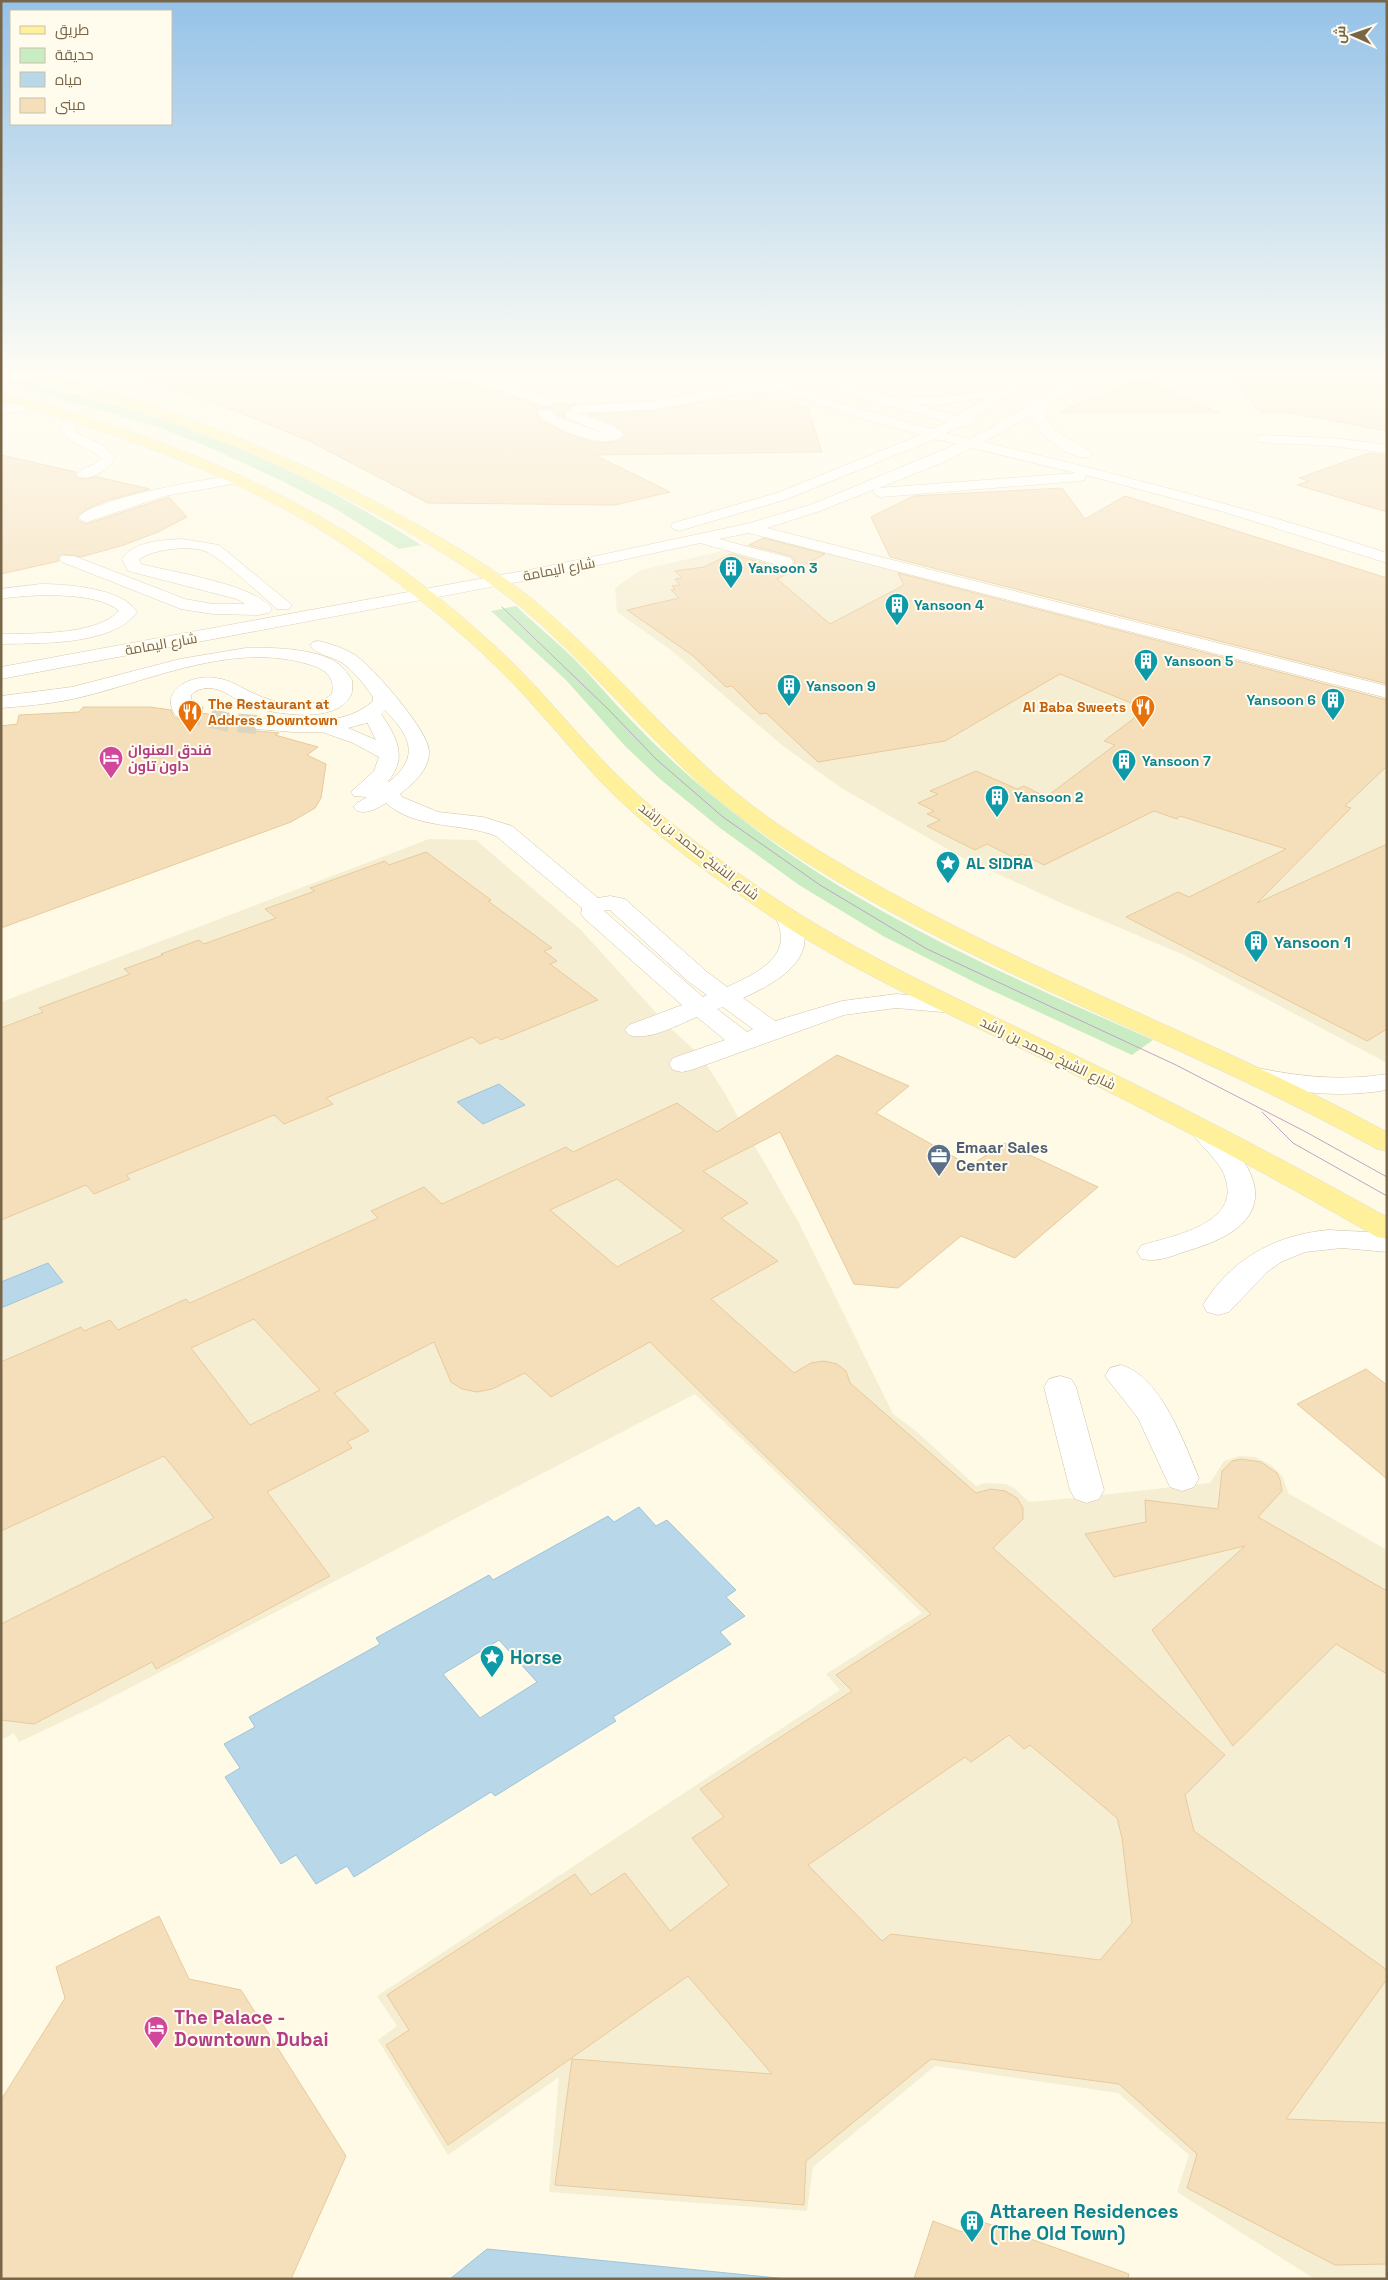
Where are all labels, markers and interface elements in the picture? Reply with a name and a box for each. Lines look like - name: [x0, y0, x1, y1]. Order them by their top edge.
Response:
- legend: [10, 10, 172, 125]
- north arrow: [1328, 10, 1378, 60]
- text: طريق: [55, 20, 89, 40]
- text: ش: [1331, 25, 1349, 44]
- text: حديقة: [55, 45, 94, 64]
- text: مياه: [55, 70, 82, 89]
- text: مبنى: [55, 95, 86, 115]
- street label: شارع اليمامة: [521, 553, 597, 585]
- building icon: Yansoon 3: [718, 555, 744, 589]
- place label: Yansoon 3: [748, 559, 817, 577]
- building icon: Yansoon 4: [884, 592, 910, 626]
- place label: Yansoon 4: [914, 596, 984, 614]
- street label: شارع اليمامة: [123, 629, 199, 659]
- building icon: Yansoon 5: [1133, 648, 1159, 682]
- place label: Yansoon 5: [1164, 652, 1233, 670]
- building icon: Yansoon 9: [776, 673, 802, 707]
- place label: Yansoon 9: [806, 677, 876, 695]
- building icon: Yansoon 6: [1320, 687, 1346, 721]
- place label: Yansoon 6: [1246, 691, 1316, 709]
- restaurant icon: Al Baba Sweets: [1130, 694, 1156, 728]
- place label: The Restaurant at Address Downtown: [208, 695, 338, 729]
- place label: Al Baba Sweets: [1023, 698, 1126, 716]
- restaurant icon: The Restaurant at Address Downtown: [177, 699, 203, 733]
- place label: فندق العنوان داون تاون: [128, 741, 212, 775]
- hotel icon: فندق العنوان داون تاون: [98, 745, 124, 779]
- building icon: Yansoon 7: [1111, 748, 1137, 782]
- place label: Yansoon 7: [1142, 752, 1211, 770]
- building icon: Yansoon 2: [984, 784, 1010, 818]
- place label: Yansoon 2: [1014, 788, 1083, 806]
- street label: شارع الشيخ محمد بن راشد: [635, 798, 763, 904]
- place icon: AL SIDRA: [935, 850, 961, 884]
- place label: AL SIDRA: [966, 853, 1033, 874]
- building icon: Yansoon 1: [1243, 929, 1269, 963]
- place label: Yansoon 1: [1274, 932, 1351, 953]
- street label: شارع الشيخ محمد بن راشد: [977, 1012, 1119, 1094]
- place label: Emaar Sales Center: [956, 1137, 1048, 1176]
- office icon: Emaar Sales Center: [926, 1143, 952, 1177]
- place icon: Horse: [479, 1644, 505, 1678]
- place label: Horse: [510, 1645, 562, 1670]
- place label: The Palace - Downtown Dubai: [174, 2005, 328, 2052]
- hotel icon: The Palace - Downtown Dubai: [143, 2015, 169, 2049]
- place label: Attareen Residences (The Old Town): [990, 2199, 1178, 2246]
- building icon: Attareen Residences (The Old Town): [959, 2209, 985, 2243]

